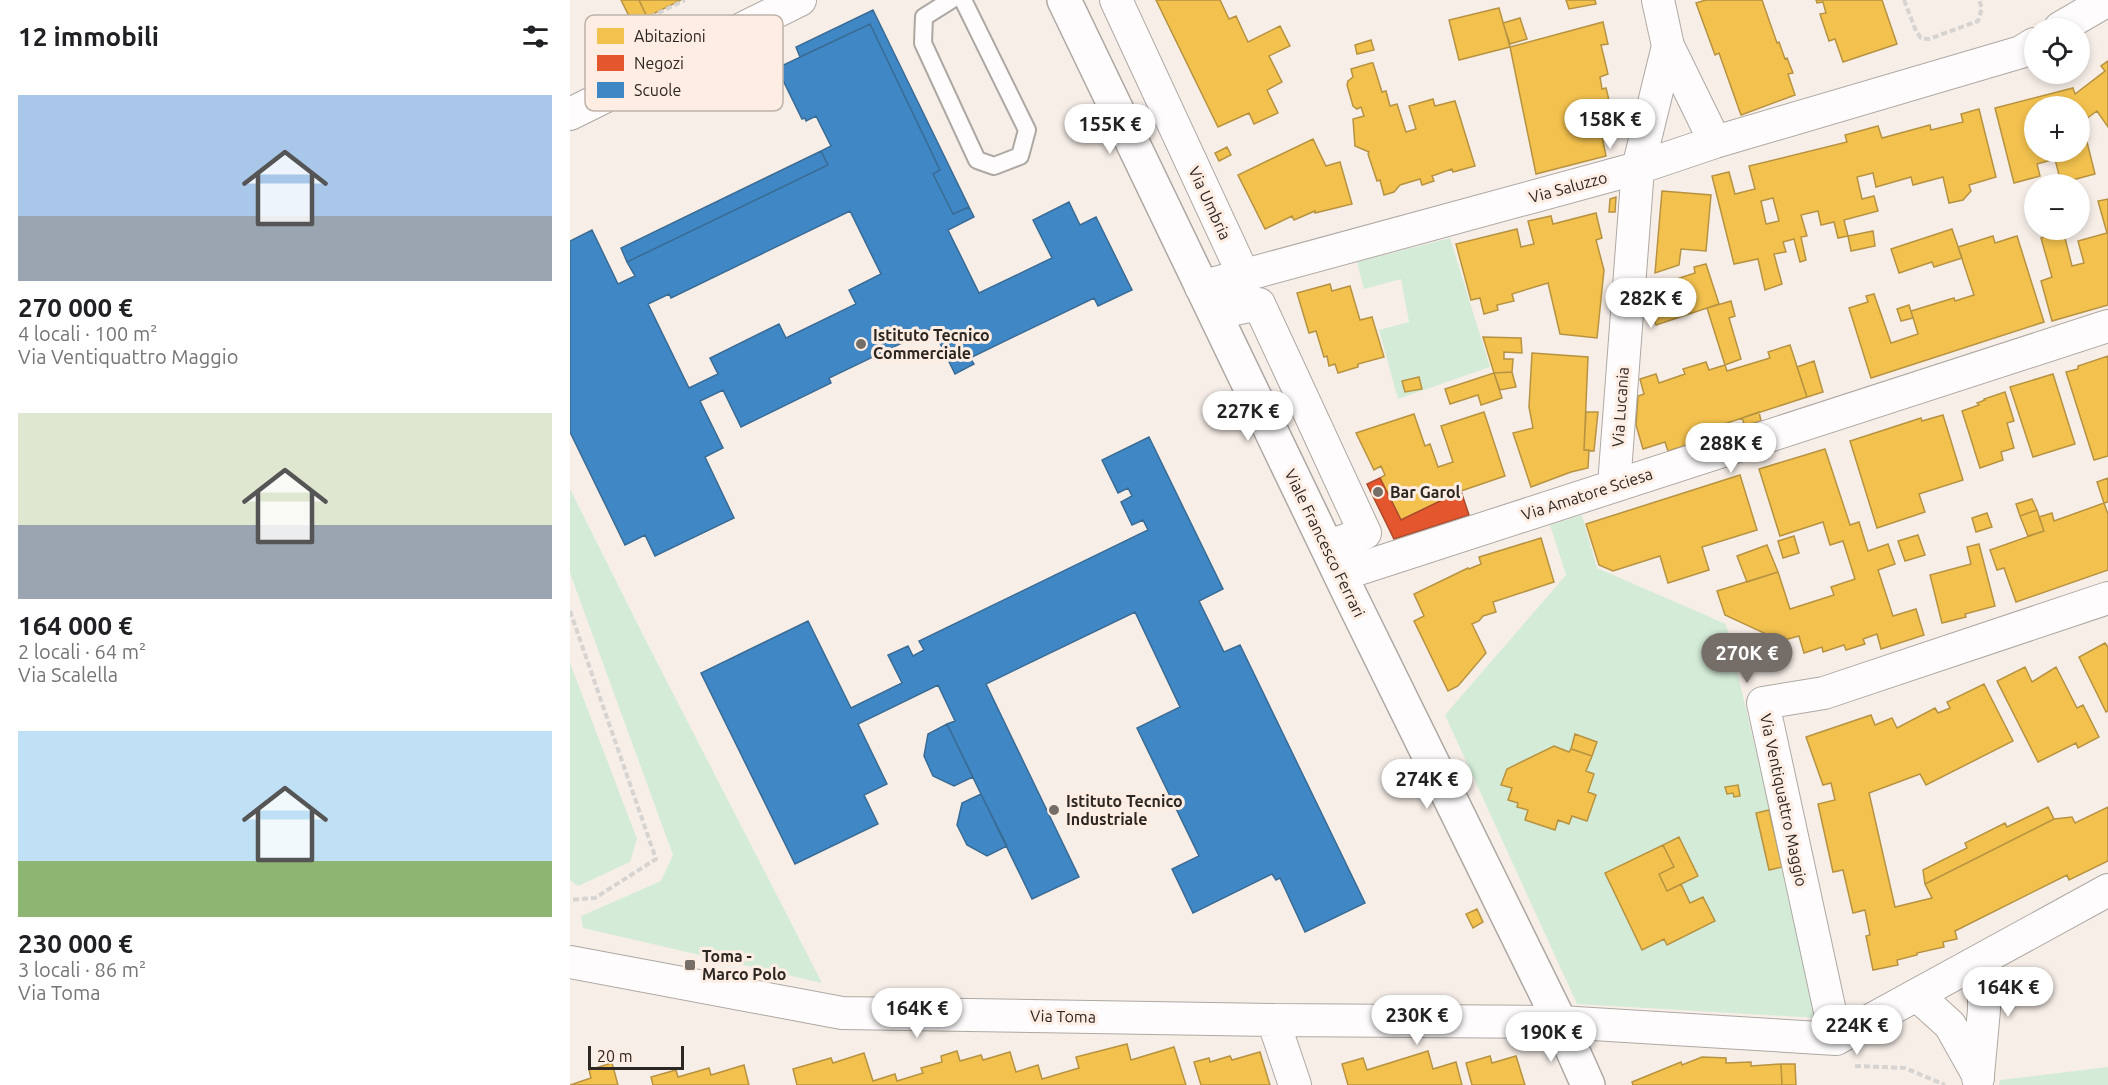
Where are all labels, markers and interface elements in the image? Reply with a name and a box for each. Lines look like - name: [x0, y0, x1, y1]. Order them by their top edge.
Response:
- legend: [585, 15, 783, 111]
- map controls: [2024, 18, 2090, 240]
- button: locate: [2024, 18, 2090, 84]
- icon: filters: [519, 20, 552, 53]
- text: 12 immobili: [18, 22, 159, 51]
- text: Abitazioni: [634, 27, 706, 45]
- text: Negozi: [634, 54, 684, 72]
- text: Scuole: [634, 81, 681, 99]
- button: +: [2024, 96, 2090, 162]
- pin: 158K €: [1561, 99, 1659, 150]
- pin: 155K €: [1061, 104, 1159, 155]
- text: 158K €: [1578, 107, 1642, 130]
- text: 155K €: [1078, 112, 1142, 135]
- icon: home: [231, 134, 339, 242]
- street label: Via Umbria: [1185, 164, 1235, 242]
- street label: Via Saluzzo: [1527, 168, 1609, 206]
- button: −: [2024, 174, 2090, 240]
- pin: 282K €: [1602, 278, 1700, 329]
- text: 282K €: [1619, 286, 1683, 309]
- text: 270 000 €: [18, 293, 133, 322]
- text: 4 locali · 100 m²: [18, 322, 157, 345]
- place label: Istituto Tecnico Commerciale: [873, 326, 990, 362]
- marker: Istituto Tecnico Commerciale: [854, 337, 868, 351]
- text: Via Ventiquattro Maggio: [18, 345, 238, 368]
- street label: Via Lucania: [1608, 366, 1632, 448]
- pin: 227K €: [1199, 391, 1297, 442]
- text: 227K €: [1216, 399, 1280, 422]
- pin: 288K €: [1682, 423, 1780, 474]
- text: 288K €: [1699, 431, 1763, 454]
- icon: home: [231, 452, 339, 560]
- street label: Via Amatore Sciesa: [1519, 464, 1655, 524]
- street label: Viale Francesco Ferrari: [1281, 466, 1369, 620]
- place label: Bar Garol: [1390, 483, 1461, 501]
- marker: Bar Garol: [1371, 485, 1385, 499]
- text: 164 000 €: [18, 611, 133, 640]
- pin: 270K €: [1698, 633, 1796, 684]
- text: 2 locali · 64 m²: [18, 640, 146, 663]
- text: 270K €: [1715, 641, 1779, 664]
- text: Via Scalella: [18, 663, 118, 686]
- street label: Via Ventiquattro Maggio: [1757, 712, 1811, 888]
- pin: 274K €: [1378, 759, 1476, 810]
- text: 274K €: [1395, 767, 1459, 790]
- icon: home: [231, 770, 339, 878]
- place label: Istituto Tecnico Industriale: [1066, 792, 1183, 828]
- marker: Istituto Tecnico Industriale: [1047, 803, 1061, 817]
- text: 230 000 €: [18, 929, 133, 958]
- place label: Toma - Marco Polo: [702, 947, 786, 983]
- text: 3 locali · 86 m²: [18, 958, 146, 981]
- marker: Toma - Marco Polo: [683, 958, 697, 972]
- pin: 164K €: [1959, 967, 2057, 1018]
- text: 164K €: [1976, 975, 2040, 998]
- text: Via Toma: [18, 981, 100, 1004]
- pin: 164K €: [868, 988, 966, 1039]
- pin: 230K €: [1368, 995, 1466, 1046]
- text: 164K €: [885, 996, 949, 1019]
- text: 230K €: [1385, 1003, 1449, 1026]
- pin: 224K €: [1808, 1005, 1906, 1056]
- street label: Via Toma: [1030, 1006, 1096, 1026]
- pin: 190K €: [1502, 1012, 1600, 1063]
- text: 224K €: [1825, 1013, 1889, 1036]
- text: 190K €: [1519, 1020, 1583, 1043]
- scale bar: [588, 1043, 684, 1070]
- text: 20 m: [597, 1047, 633, 1065]

